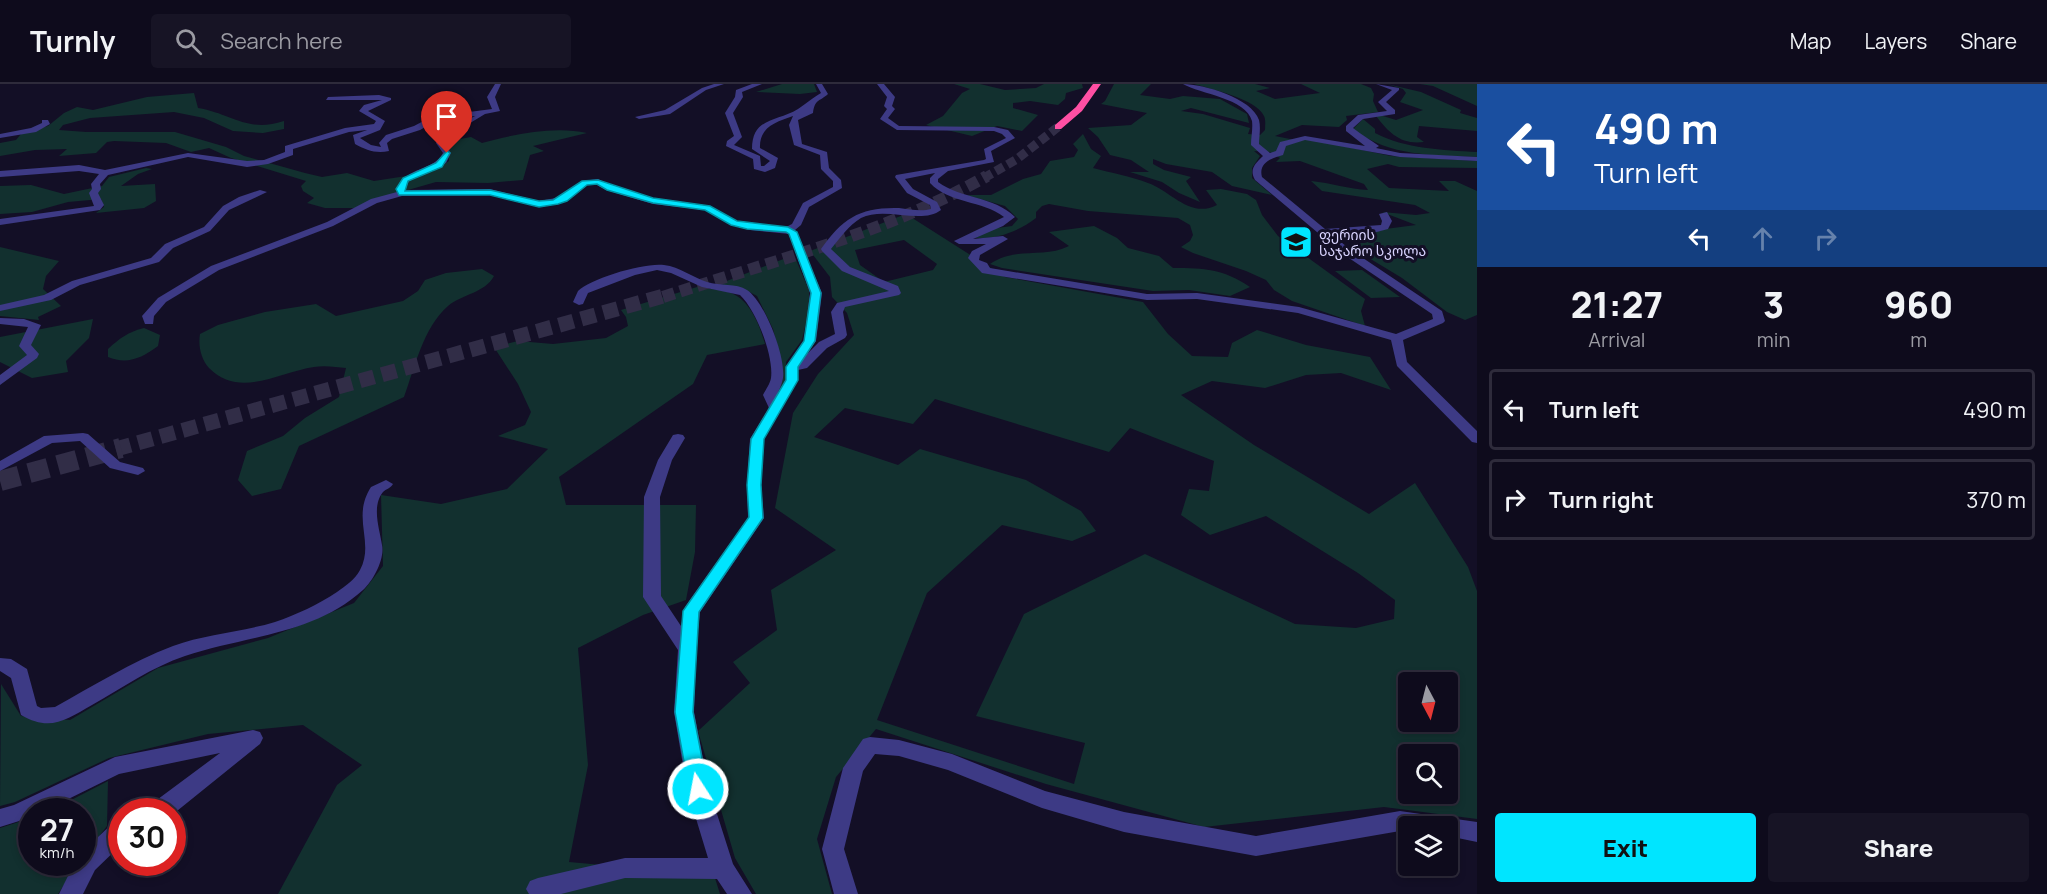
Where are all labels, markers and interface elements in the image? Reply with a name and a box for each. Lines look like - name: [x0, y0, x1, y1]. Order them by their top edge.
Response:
- search box: [151, 14, 571, 68]
- text: Turnly: [30, 22, 115, 60]
- icon: search: [172, 25, 205, 58]
- text: Search here: [220, 26, 343, 56]
- text: Map: [1790, 27, 1831, 55]
- text: Layers: [1864, 27, 1927, 55]
- text: Share: [1960, 27, 2017, 55]
- pin: [421, 91, 472, 153]
- text: 490 m: [1594, 99, 1718, 157]
- icon: arrive: [430, 100, 463, 133]
- icon: left: [1495, 108, 1573, 186]
- text: Turn left: [1594, 154, 1698, 191]
- icon: left: [1683, 222, 1716, 255]
- icon: ahead: [1746, 222, 1779, 255]
- icon: right: [1809, 222, 1842, 255]
- school or university icon: ფერიის საჯარო სკოლა: [1278, 224, 1314, 260]
- place label: ფერიის საჯარო სკოლა: [1319, 225, 1426, 260]
- text: 21:27: [1571, 280, 1663, 329]
- text: 3: [1763, 280, 1784, 329]
- text: 960: [1884, 280, 1953, 329]
- text: Arrival: [1588, 326, 1645, 353]
- text: min: [1757, 326, 1790, 353]
- text: m: [1910, 326, 1927, 353]
- icon: left: [1498, 393, 1531, 426]
- text: Turn left: [1549, 395, 1639, 425]
- text: 490 m: [1963, 395, 2026, 425]
- icon: right: [1498, 483, 1531, 516]
- text: Turn right: [1549, 485, 1654, 515]
- text: 370 m: [1966, 485, 2026, 515]
- north arrow: [1398, 672, 1458, 732]
- map controls: [1398, 672, 1458, 876]
- button: search: [1398, 744, 1458, 804]
- position arrow: [666, 757, 730, 821]
- speed limit sign: 30: [108, 798, 186, 876]
- text: 27: [40, 809, 74, 850]
- button: Exit: [1495, 813, 1756, 882]
- button: Share: [1768, 813, 2029, 882]
- button: layers: [1398, 816, 1458, 876]
- text: km/h: [40, 842, 74, 863]

